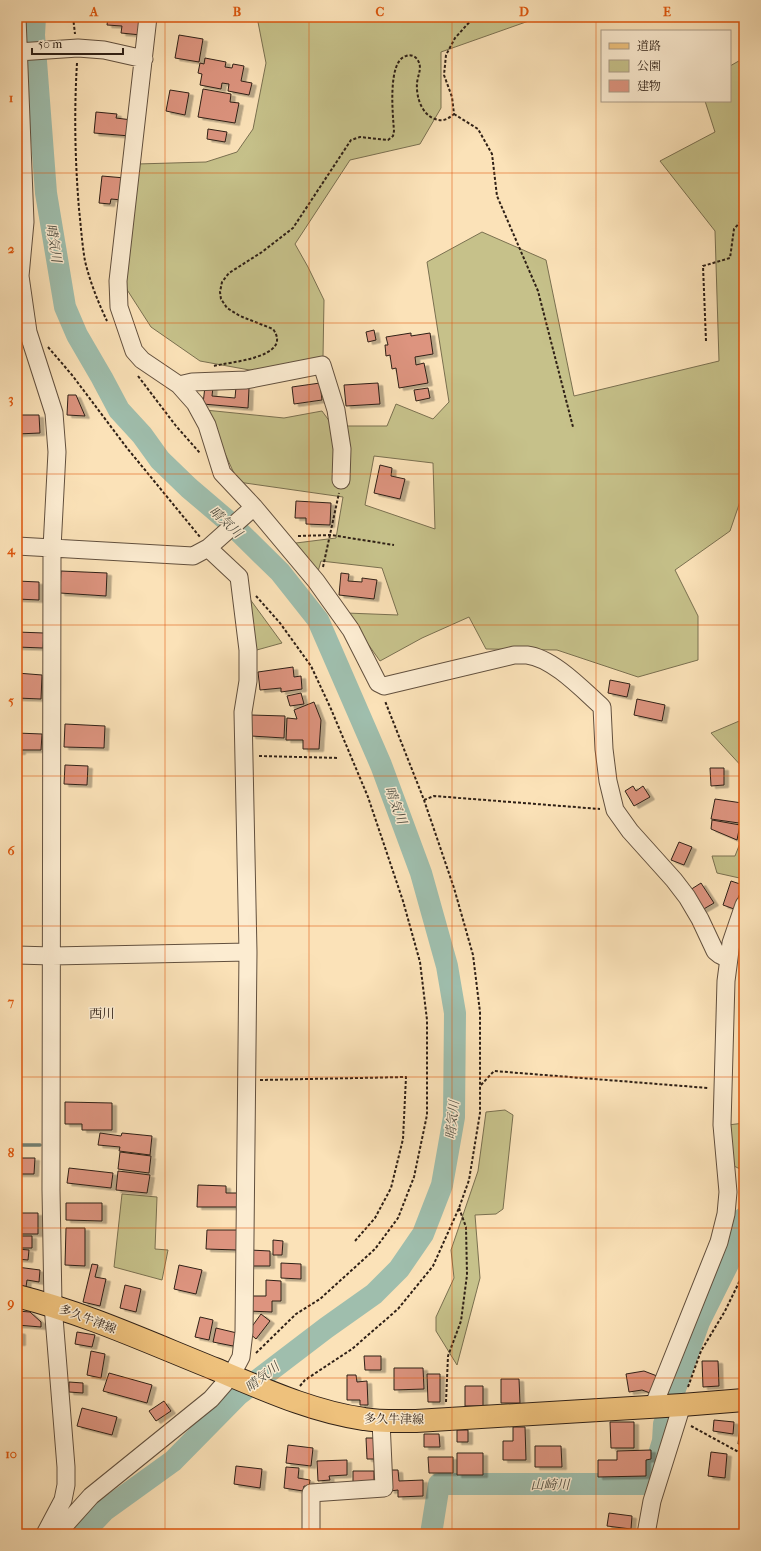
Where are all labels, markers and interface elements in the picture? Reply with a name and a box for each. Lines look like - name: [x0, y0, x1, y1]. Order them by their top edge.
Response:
- text: A: [89, 4, 99, 19]
- text: B: [233, 4, 242, 19]
- text: C: [376, 4, 385, 19]
- text: D: [519, 4, 529, 19]
- text: E: [663, 4, 671, 19]
- scale bar: [32, 30, 123, 56]
- legend: [601, 30, 731, 102]
- text: 50 m: [38, 37, 62, 51]
- text: 道路: [637, 39, 661, 53]
- text: 公園: [637, 59, 661, 73]
- text: 建物: [637, 79, 661, 93]
- text: 1: [9, 90, 14, 105]
- water label: 晴気川: [44, 223, 65, 265]
- text: 2: [8, 241, 15, 256]
- text: 3: [8, 391, 14, 407]
- water label: 晴気川: [207, 503, 247, 542]
- text: 4: [6, 542, 16, 558]
- text: 5: [8, 693, 14, 708]
- water label: 晴気川: [382, 784, 410, 828]
- text: 6: [7, 843, 15, 858]
- text: 7: [7, 994, 15, 1009]
- district label: 西川: [89, 1006, 115, 1021]
- water label: 晴気川: [443, 1098, 462, 1140]
- text: 8: [8, 1145, 15, 1160]
- text: 9: [7, 1295, 15, 1311]
- street label: 多久牛津線: [57, 1302, 119, 1336]
- water label: 晴気川: [242, 1358, 284, 1395]
- street label: 多久牛津線: [364, 1411, 424, 1427]
- text: 10: [5, 1446, 17, 1461]
- water label: 山崎川: [530, 1477, 571, 1492]

